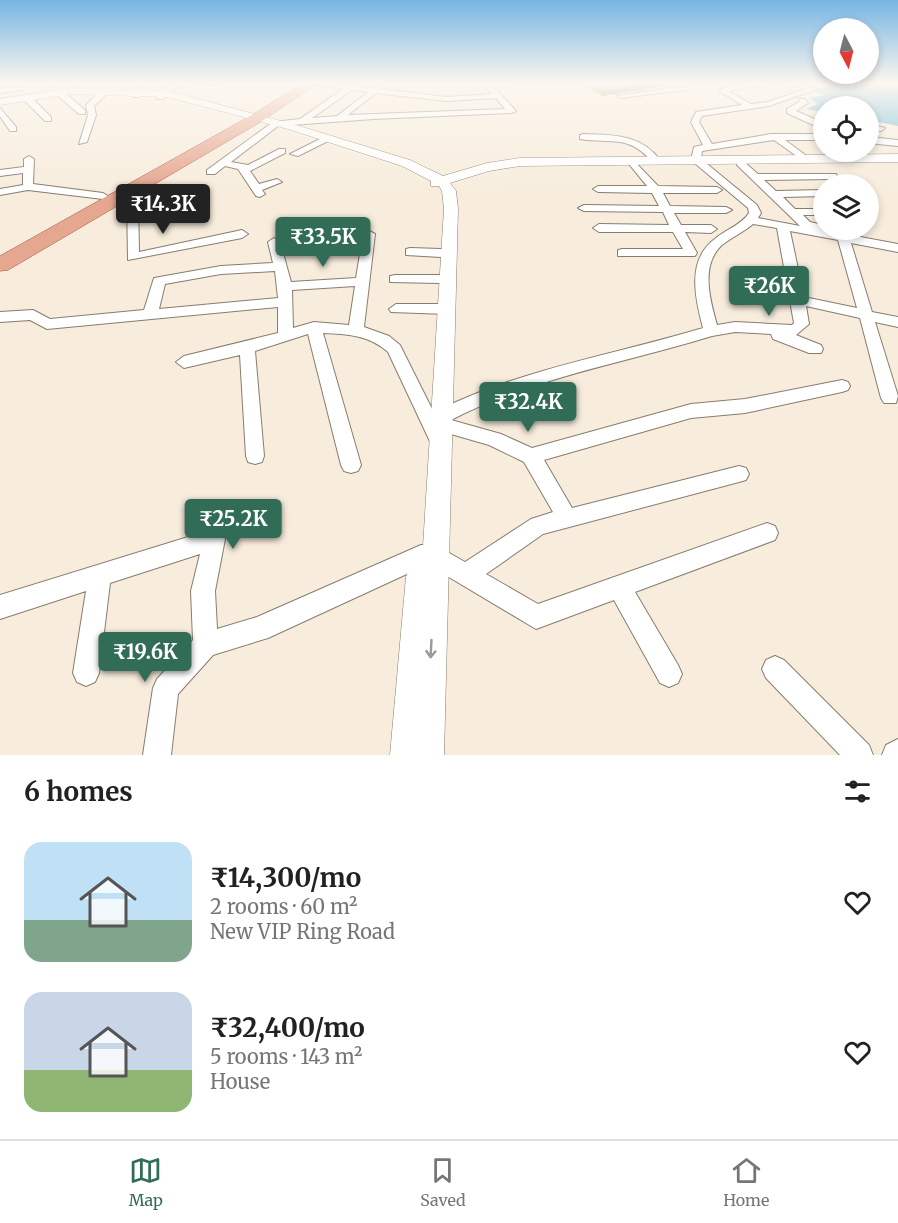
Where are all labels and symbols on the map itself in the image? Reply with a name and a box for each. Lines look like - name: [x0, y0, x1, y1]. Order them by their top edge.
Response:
- north arrow: [813, 18, 879, 84]
- pin: ₹14.3K: [114, 184, 212, 235]
- pin: ₹33.5K: [274, 217, 372, 268]
- pin: ₹26K: [733, 266, 805, 317]
- pin: ₹32.4K: [479, 382, 577, 433]
- pin: ₹25.2K: [184, 499, 282, 550]
- pin: ₹19.6K: [96, 632, 194, 683]
- one-way arrow: [425, 638, 436, 658]

